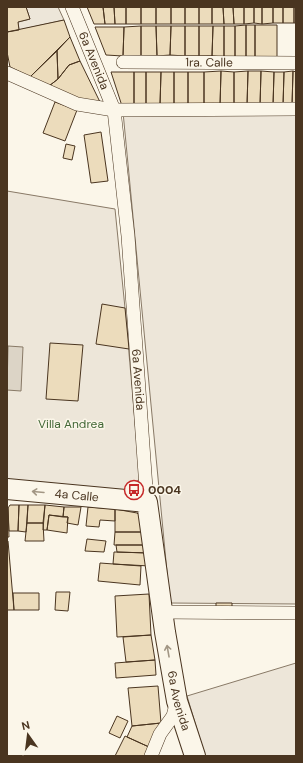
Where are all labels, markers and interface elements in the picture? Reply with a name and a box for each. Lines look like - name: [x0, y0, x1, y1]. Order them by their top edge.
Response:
- street label: 6a Avenida: [75, 29, 113, 92]
- street label: 1ra. Calle: [185, 54, 233, 71]
- street label: 6a Avenida: [128, 348, 148, 411]
- park label: Villa Andrea: [38, 416, 104, 432]
- bus stop icon: 0004: [123, 479, 145, 501]
- place label: 0004: [148, 482, 181, 498]
- street label: 4a Calle: [54, 485, 100, 506]
- one-way arrow: [32, 488, 45, 496]
- one-way arrow: [164, 644, 172, 657]
- street label: 6a Avenida: [164, 670, 194, 733]
- north arrow: [8, 715, 48, 755]
- text: N: [20, 718, 31, 733]

